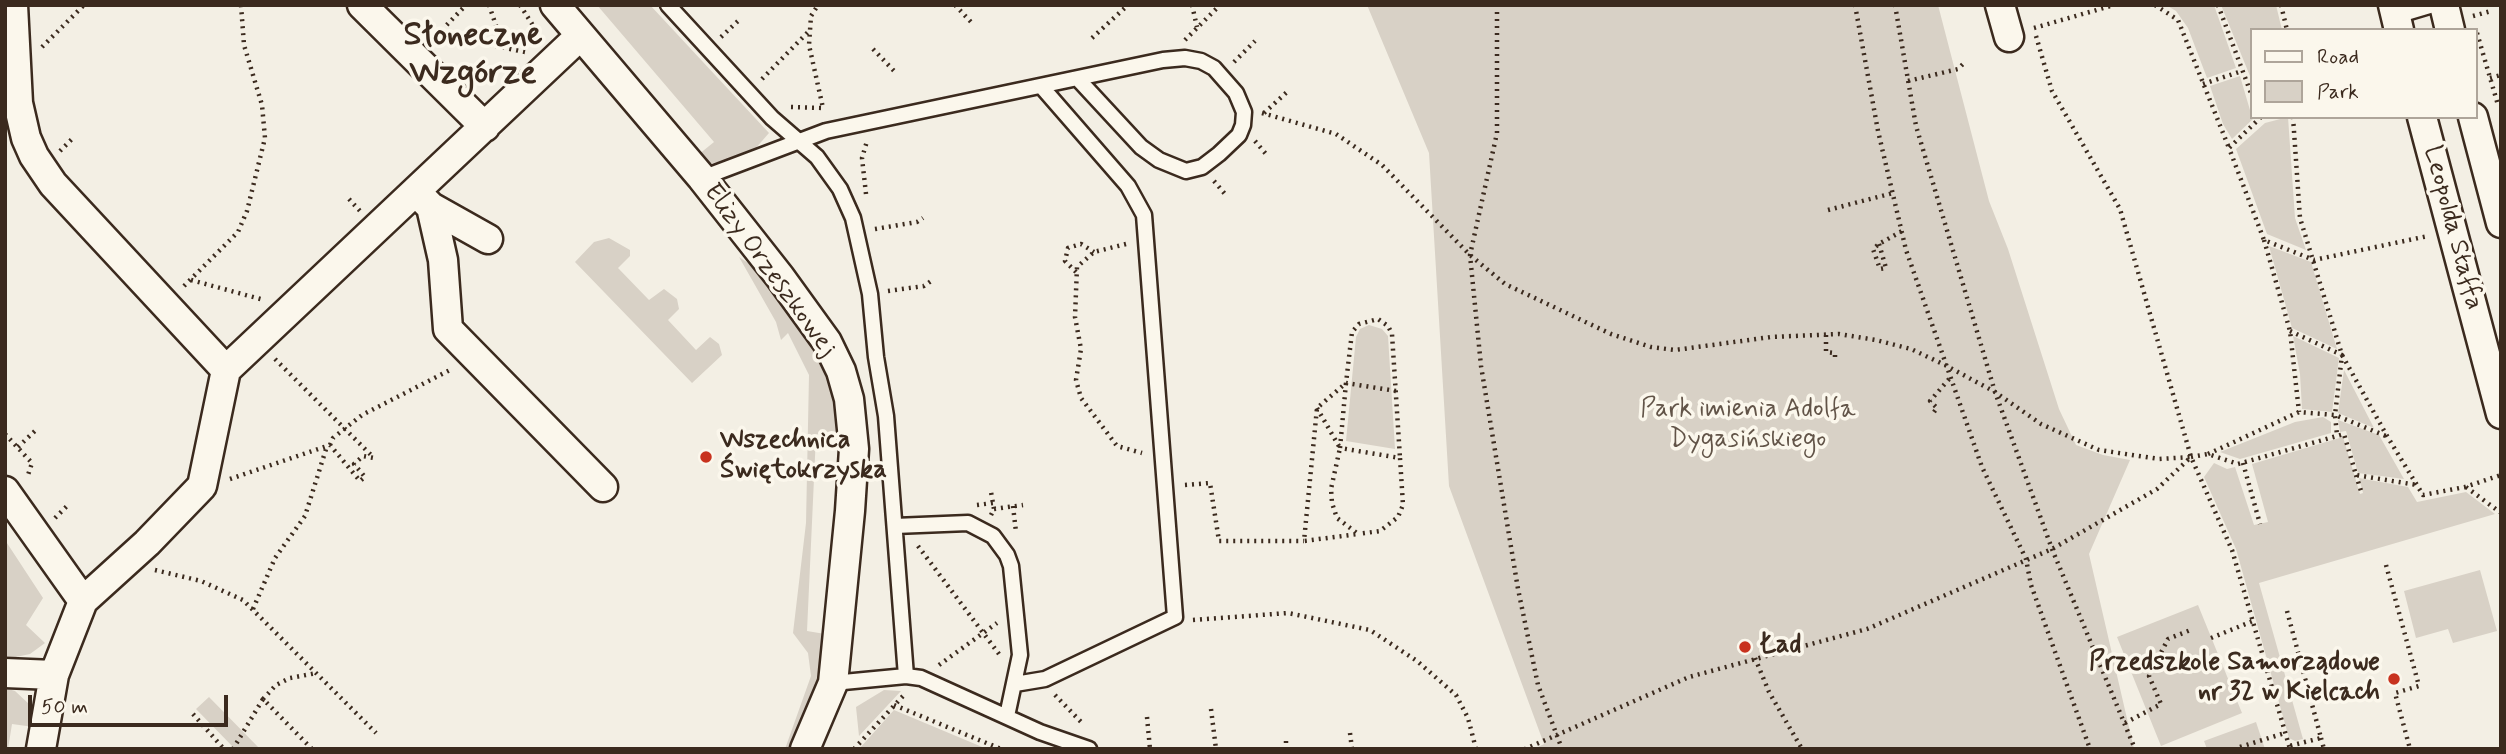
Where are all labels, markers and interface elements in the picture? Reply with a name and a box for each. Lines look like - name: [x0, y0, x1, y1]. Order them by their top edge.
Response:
- district label: Słoneczne Wzgórze: [403, 17, 543, 95]
- legend: [2250, 28, 2478, 119]
- text: Road: [2317, 43, 2359, 71]
- text: Park: [2317, 78, 2359, 106]
- street label: Leopolda Staffa: [2415, 143, 2489, 313]
- street label: Elizy Orzeszkowej: [696, 178, 842, 364]
- park label: Park imienia Adolfa Dygasińskiego: [1640, 395, 1856, 457]
- place label: Wszechnica Świętokrzyska: [720, 426, 887, 488]
- marker: Wszechnica Świętokrzyska: [698, 449, 714, 465]
- place label: Ład: [1759, 631, 1801, 663]
- marker: Ład: [1737, 639, 1753, 655]
- place label: Przedszkole Samorządowe nr 32 w Kielcach: [2089, 648, 2380, 710]
- marker: Przedszkole Samorządowe nr 32 w Kielcach: [2386, 671, 2402, 687]
- scale bar: [32, 680, 231, 724]
- text: 50 m: [41, 693, 88, 721]

